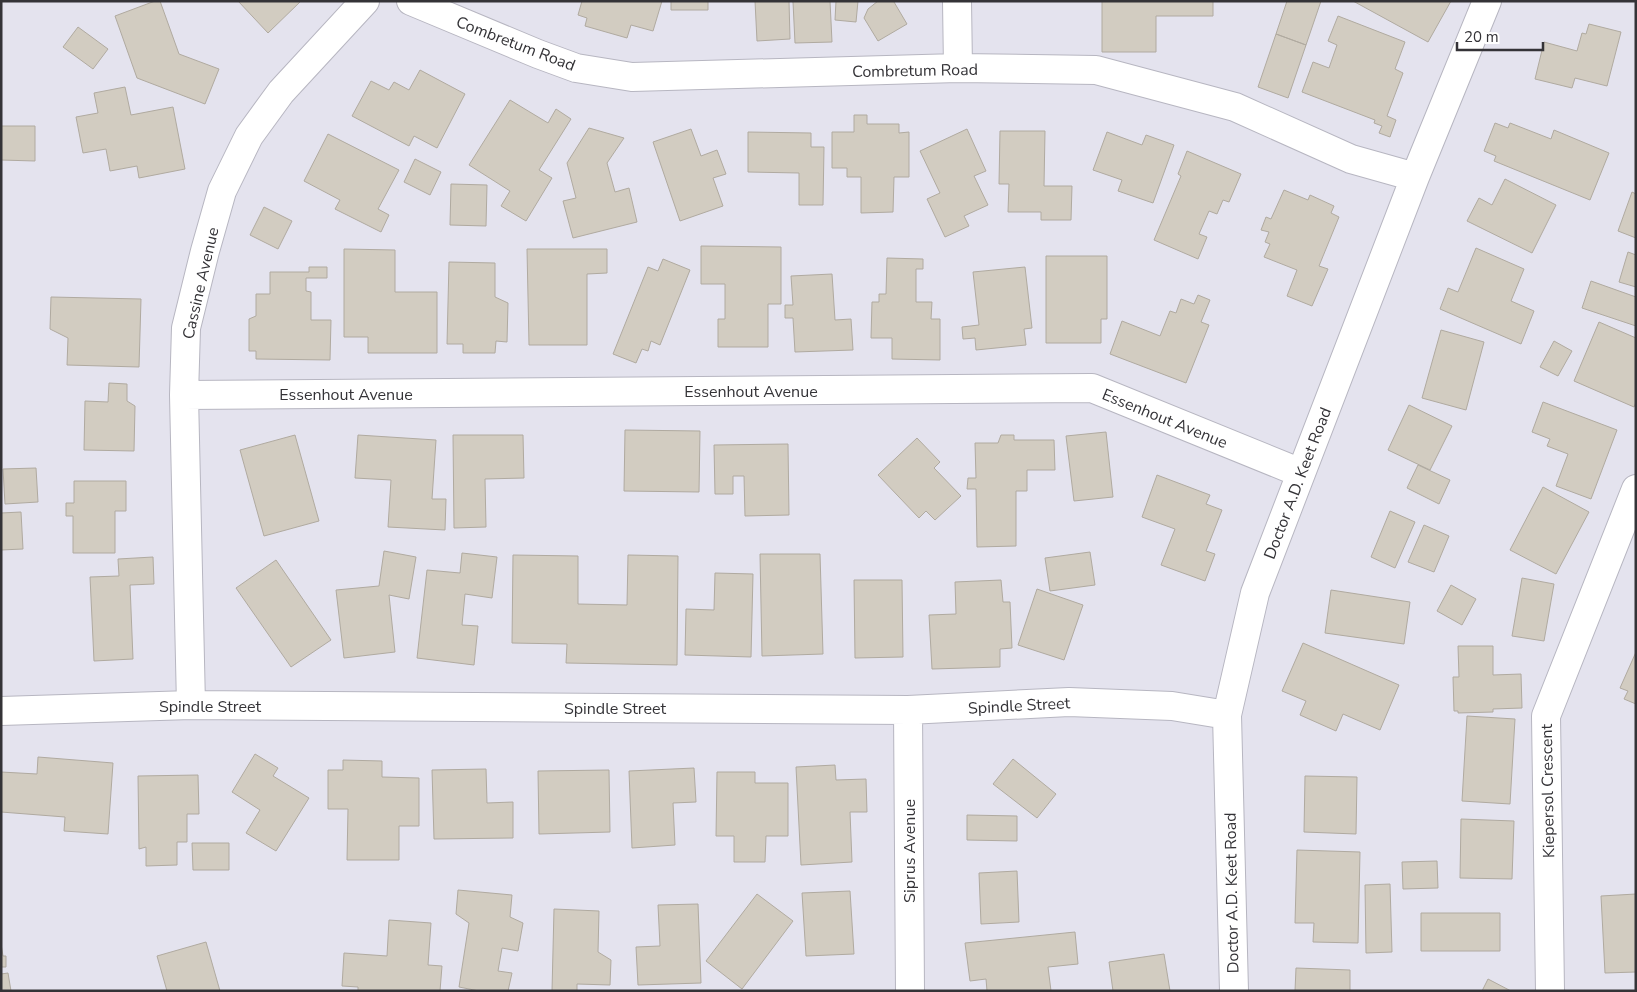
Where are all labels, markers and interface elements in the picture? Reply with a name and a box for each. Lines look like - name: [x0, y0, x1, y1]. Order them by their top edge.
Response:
- street label: Combretum Road: [453, 11, 578, 77]
- scale bar: [1457, 20, 1543, 52]
- text: 20 m: [1464, 27, 1499, 47]
- street label: Combretum Road: [852, 59, 978, 83]
- street label: Cassine Avenue: [177, 225, 225, 341]
- street label: Essenhout Avenue: [684, 381, 818, 403]
- street label: Essenhout Avenue: [279, 384, 413, 406]
- street label: Essenhout Avenue: [1099, 384, 1231, 454]
- street label: Doctor A.D. Keet Road: [1259, 404, 1337, 562]
- street label: Spindle Street: [967, 692, 1071, 720]
- street label: Spindle Street: [159, 696, 262, 718]
- street label: Spindle Street: [564, 698, 667, 720]
- street label: Kiepersol Crescent: [1536, 723, 1560, 858]
- street label: Siprus Avenue: [899, 799, 921, 903]
- street label: Doctor A.D. Keet Road: [1220, 812, 1244, 974]

